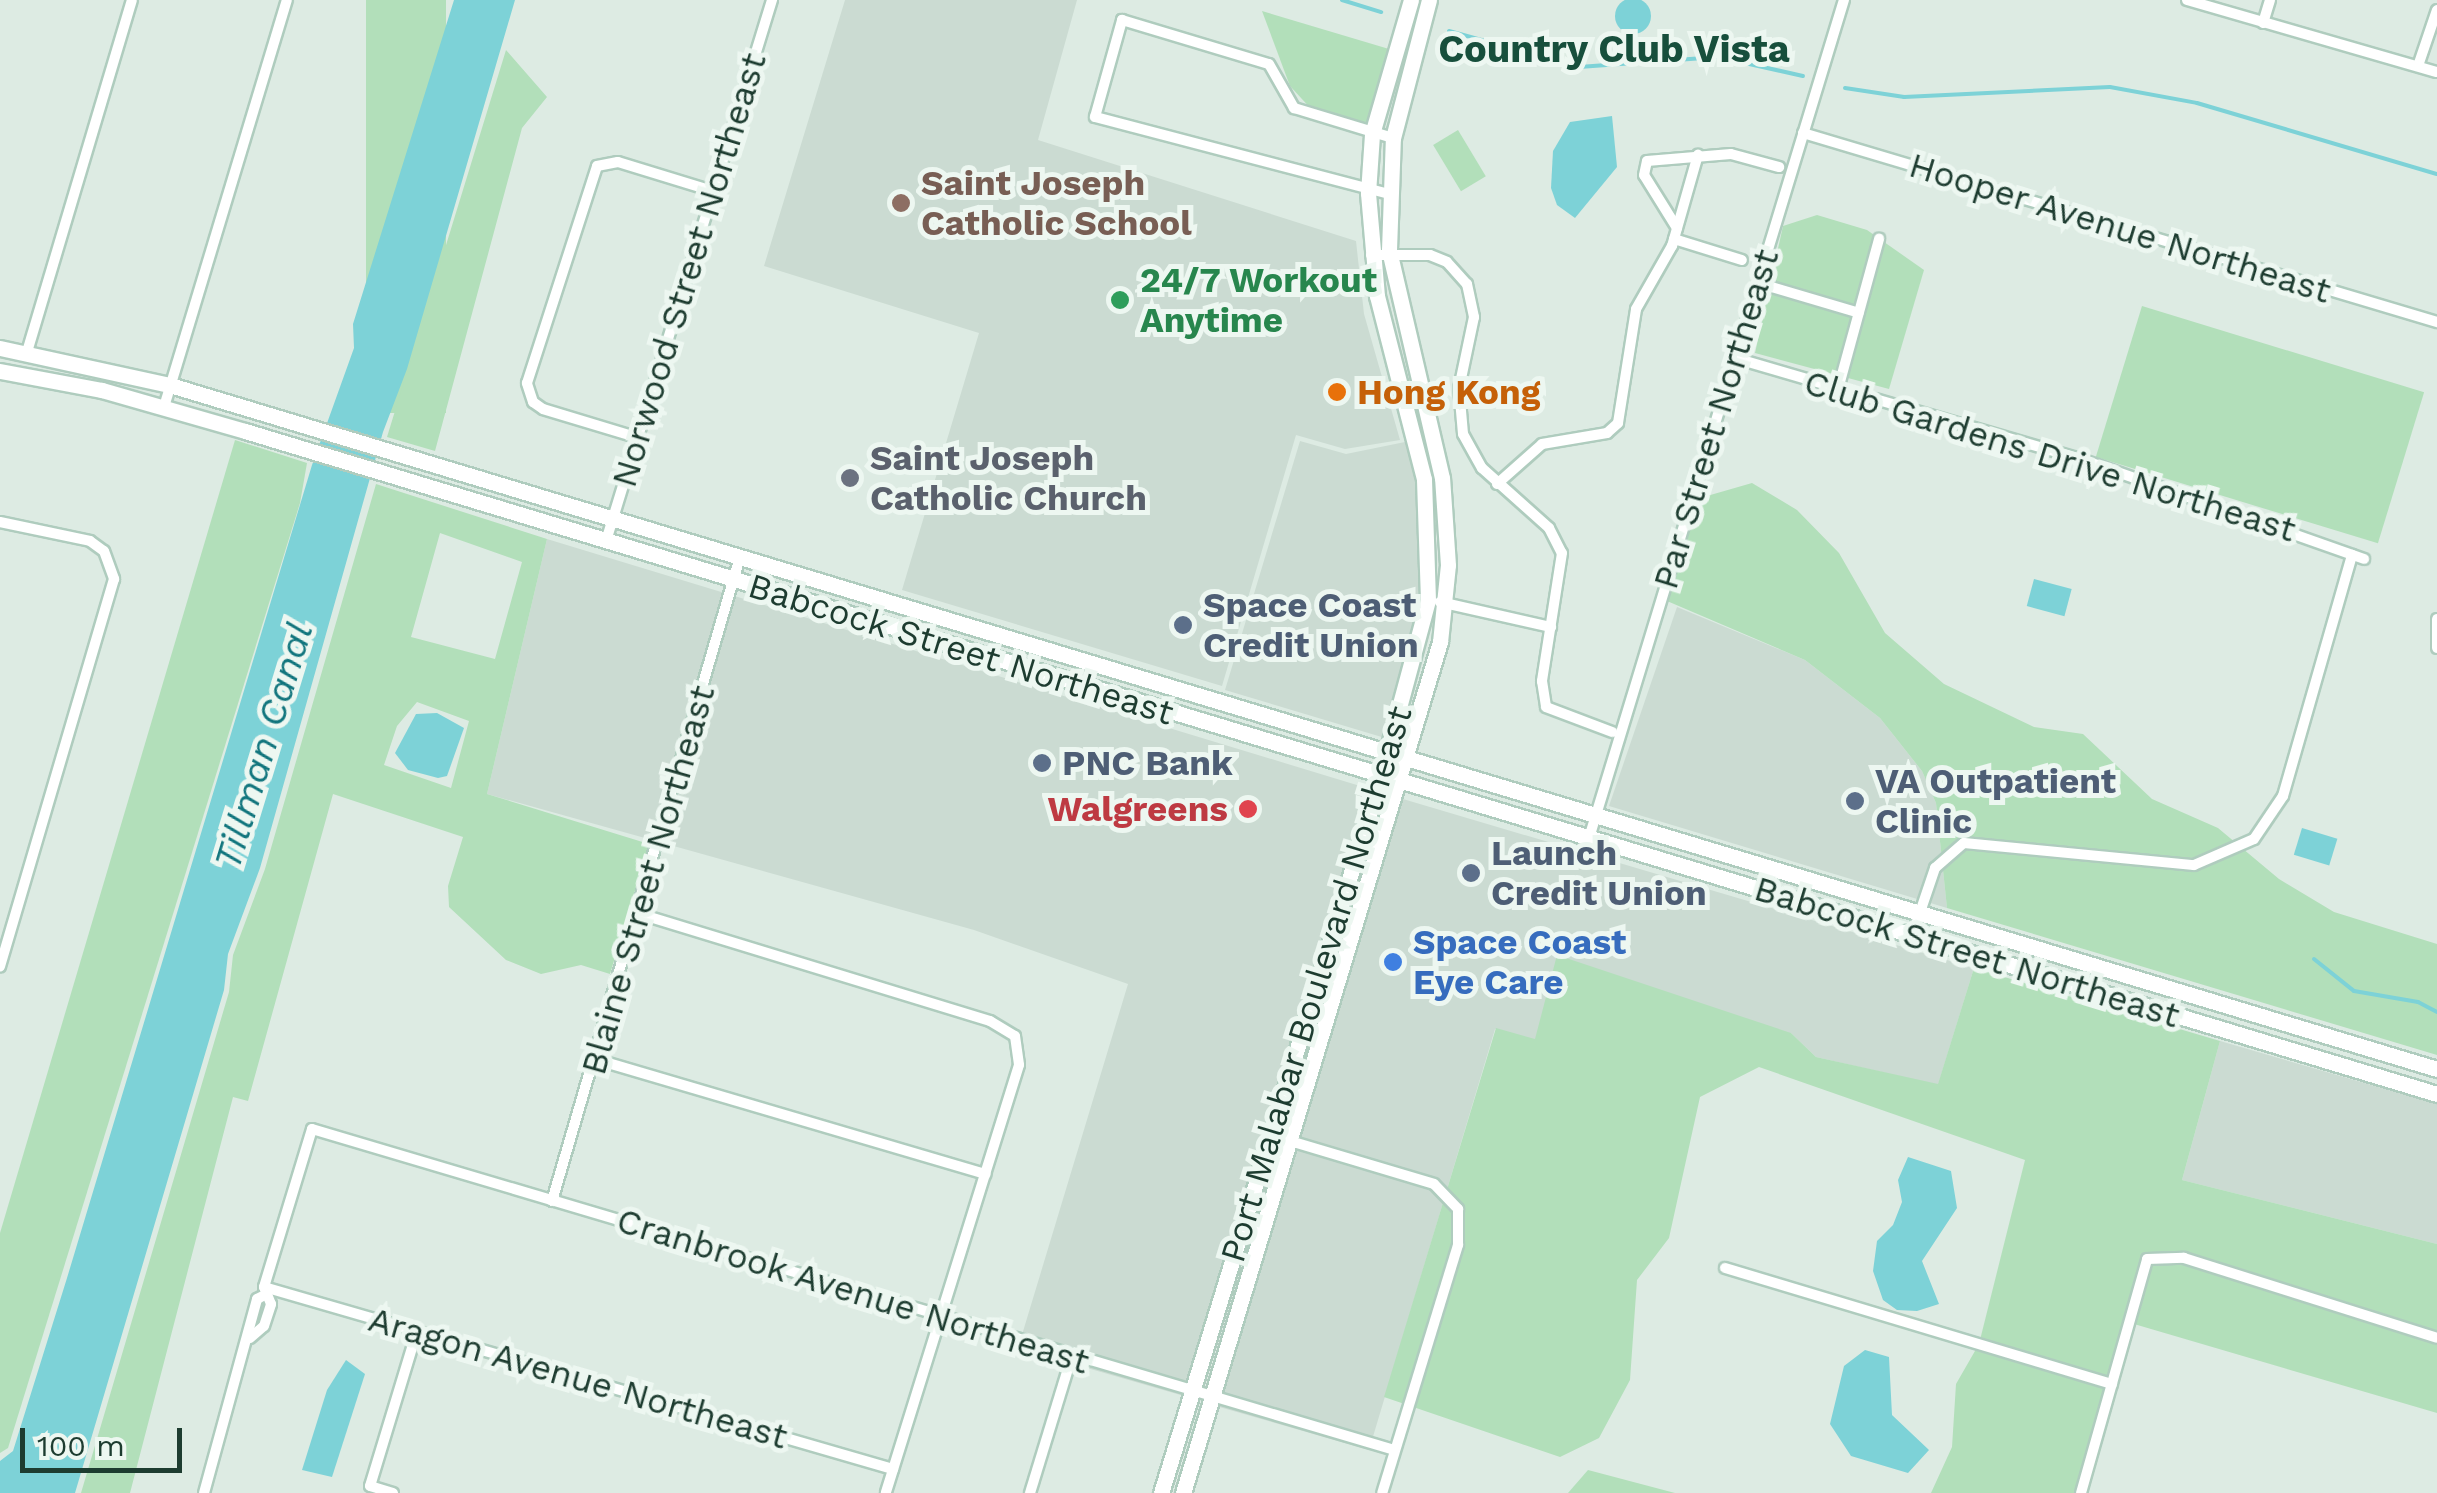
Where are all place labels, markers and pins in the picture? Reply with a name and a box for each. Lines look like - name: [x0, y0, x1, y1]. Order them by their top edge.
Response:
- place label: Saint Joseph Catholic School: [921, 162, 1192, 244]
- marker: Saint Joseph Catholic School: [890, 192, 912, 214]
- place label: 24/7 Workout Anytime: [1140, 259, 1379, 341]
- marker: 24/7 Workout Anytime: [1109, 289, 1131, 311]
- place label: Hong Kong: [1357, 371, 1540, 413]
- marker: Hong Kong: [1326, 381, 1348, 403]
- place label: Saint Joseph Catholic Church: [870, 437, 1147, 519]
- marker: Saint Joseph Catholic Church: [839, 467, 861, 489]
- place label: Space Coast Credit Union: [1203, 584, 1419, 666]
- marker: Space Coast Credit Union: [1172, 614, 1194, 636]
- place label: PNC Bank: [1062, 742, 1233, 784]
- marker: PNC Bank: [1031, 752, 1053, 774]
- place label: VA Outpatient Clinic: [1875, 760, 2117, 842]
- place label: Walgreens: [1047, 788, 1228, 830]
- marker: VA Outpatient Clinic: [1844, 790, 1866, 812]
- marker: Walgreens: [1237, 798, 1259, 820]
- place label: Launch Credit Union: [1491, 832, 1707, 914]
- marker: Launch Credit Union: [1460, 862, 1482, 884]
- place label: Space Coast Eye Care: [1413, 921, 1626, 1003]
- marker: Space Coast Eye Care: [1382, 951, 1404, 973]

